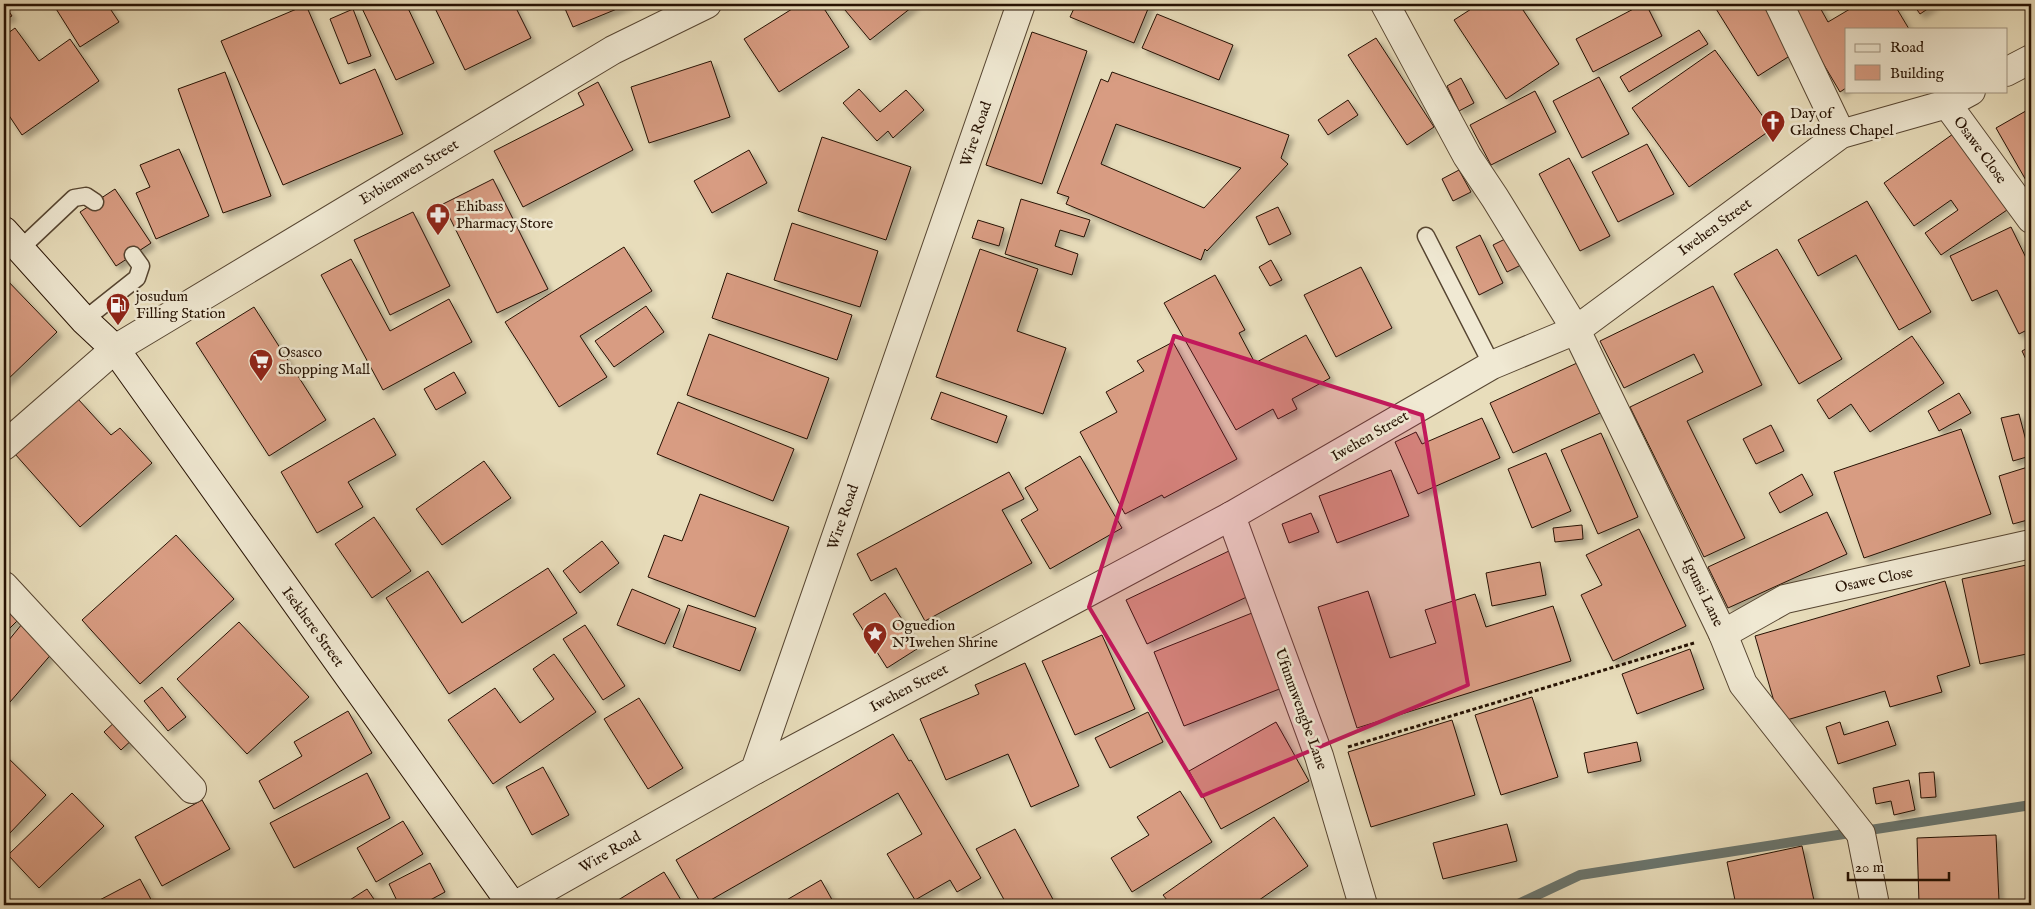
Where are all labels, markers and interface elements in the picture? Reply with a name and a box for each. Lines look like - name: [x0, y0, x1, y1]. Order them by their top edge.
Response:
- legend: [1845, 28, 2008, 92]
- text: Road: [1890, 38, 1925, 57]
- text: Building: [1890, 64, 1945, 83]
- street label: Wire Road: [956, 98, 996, 169]
- place label: Day of Gladness Chapel: [1790, 104, 1894, 140]
- church icon: Day of Gladness Chapel: [1760, 109, 1786, 143]
- street label: Osawe Close: [1949, 112, 2011, 188]
- street label: Evbiemwen Street: [356, 135, 462, 209]
- street label: Iwehen Street: [1675, 194, 1755, 260]
- place label: Ehibass Pharmacy Store: [456, 197, 553, 233]
- pharmacy icon: Ehibass Pharmacy Store: [425, 202, 451, 236]
- place label: josudum Filling Station: [134, 287, 226, 323]
- fuel station icon: josudum Filling Station: [105, 292, 131, 326]
- place label: Osasco Shopping Mall: [278, 343, 371, 379]
- supermarket icon: Osasco Shopping Mall: [248, 348, 274, 382]
- street label: Iwehen Street: [1328, 406, 1412, 466]
- street label: Wire Road: [823, 481, 863, 552]
- street label: Igunsi Lane: [1678, 554, 1728, 630]
- street label: Osawe Close: [1833, 562, 1915, 597]
- street label: Isekhere Street: [278, 583, 348, 671]
- place label: Oguedion N'Iwehen Shrine: [892, 616, 998, 652]
- place icon: Oguedion N'Iwehen Shrine: [862, 621, 888, 655]
- street label: Ufunmwengbe Lane: [1270, 646, 1332, 772]
- street label: Iwehen Street: [867, 659, 951, 717]
- street label: Wire Road: [576, 826, 645, 877]
- scale bar: [1848, 849, 1949, 881]
- text: 20 m: [1855, 858, 1885, 877]

